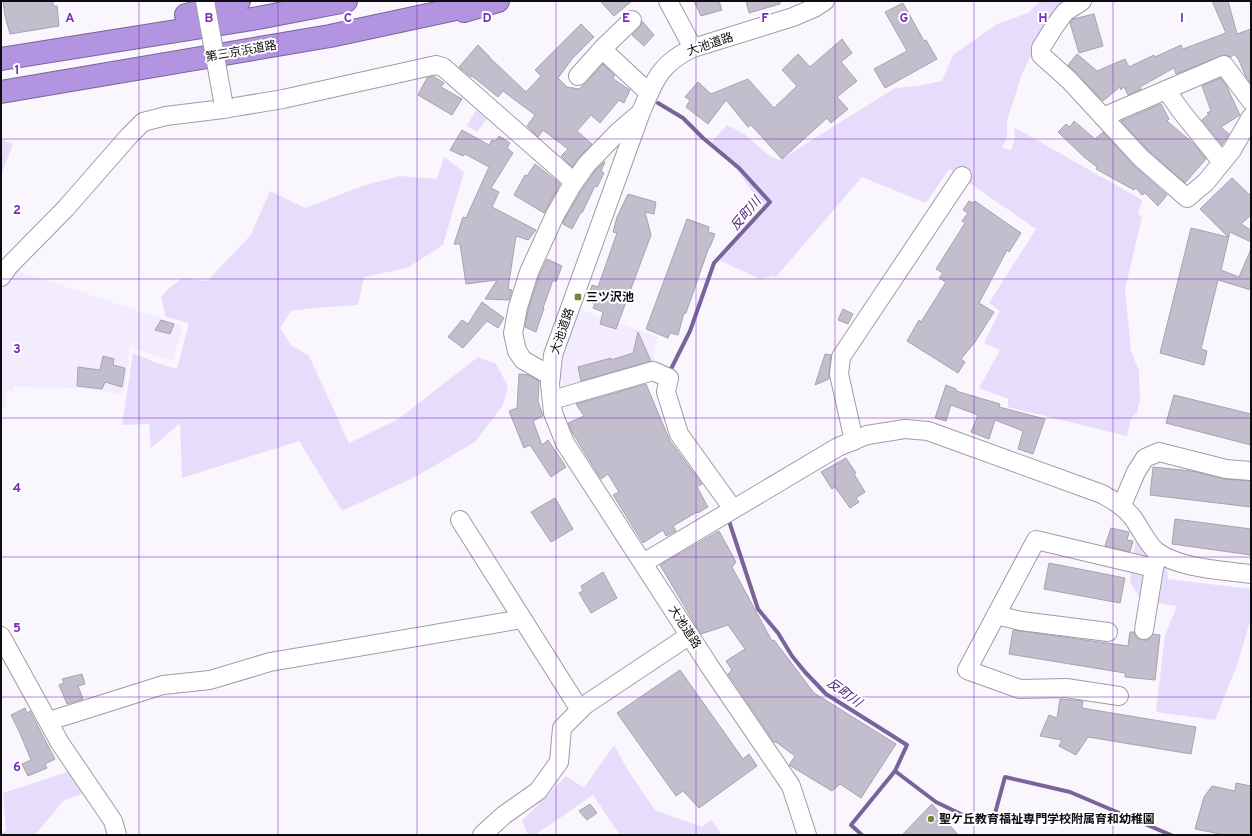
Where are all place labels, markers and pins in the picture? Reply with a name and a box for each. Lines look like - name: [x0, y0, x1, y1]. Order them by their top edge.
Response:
- place label: 三ツ沢池: [586, 290, 634, 306]
- marker: 三ツ沢池: [573, 292, 583, 302]
- place label: 聖ケ丘教育福祉専門学校附属育和幼稚園: [939, 812, 1155, 828]
- marker: 聖ケ丘教育福祉専門学校附属育和幼稚園: [926, 814, 936, 824]

